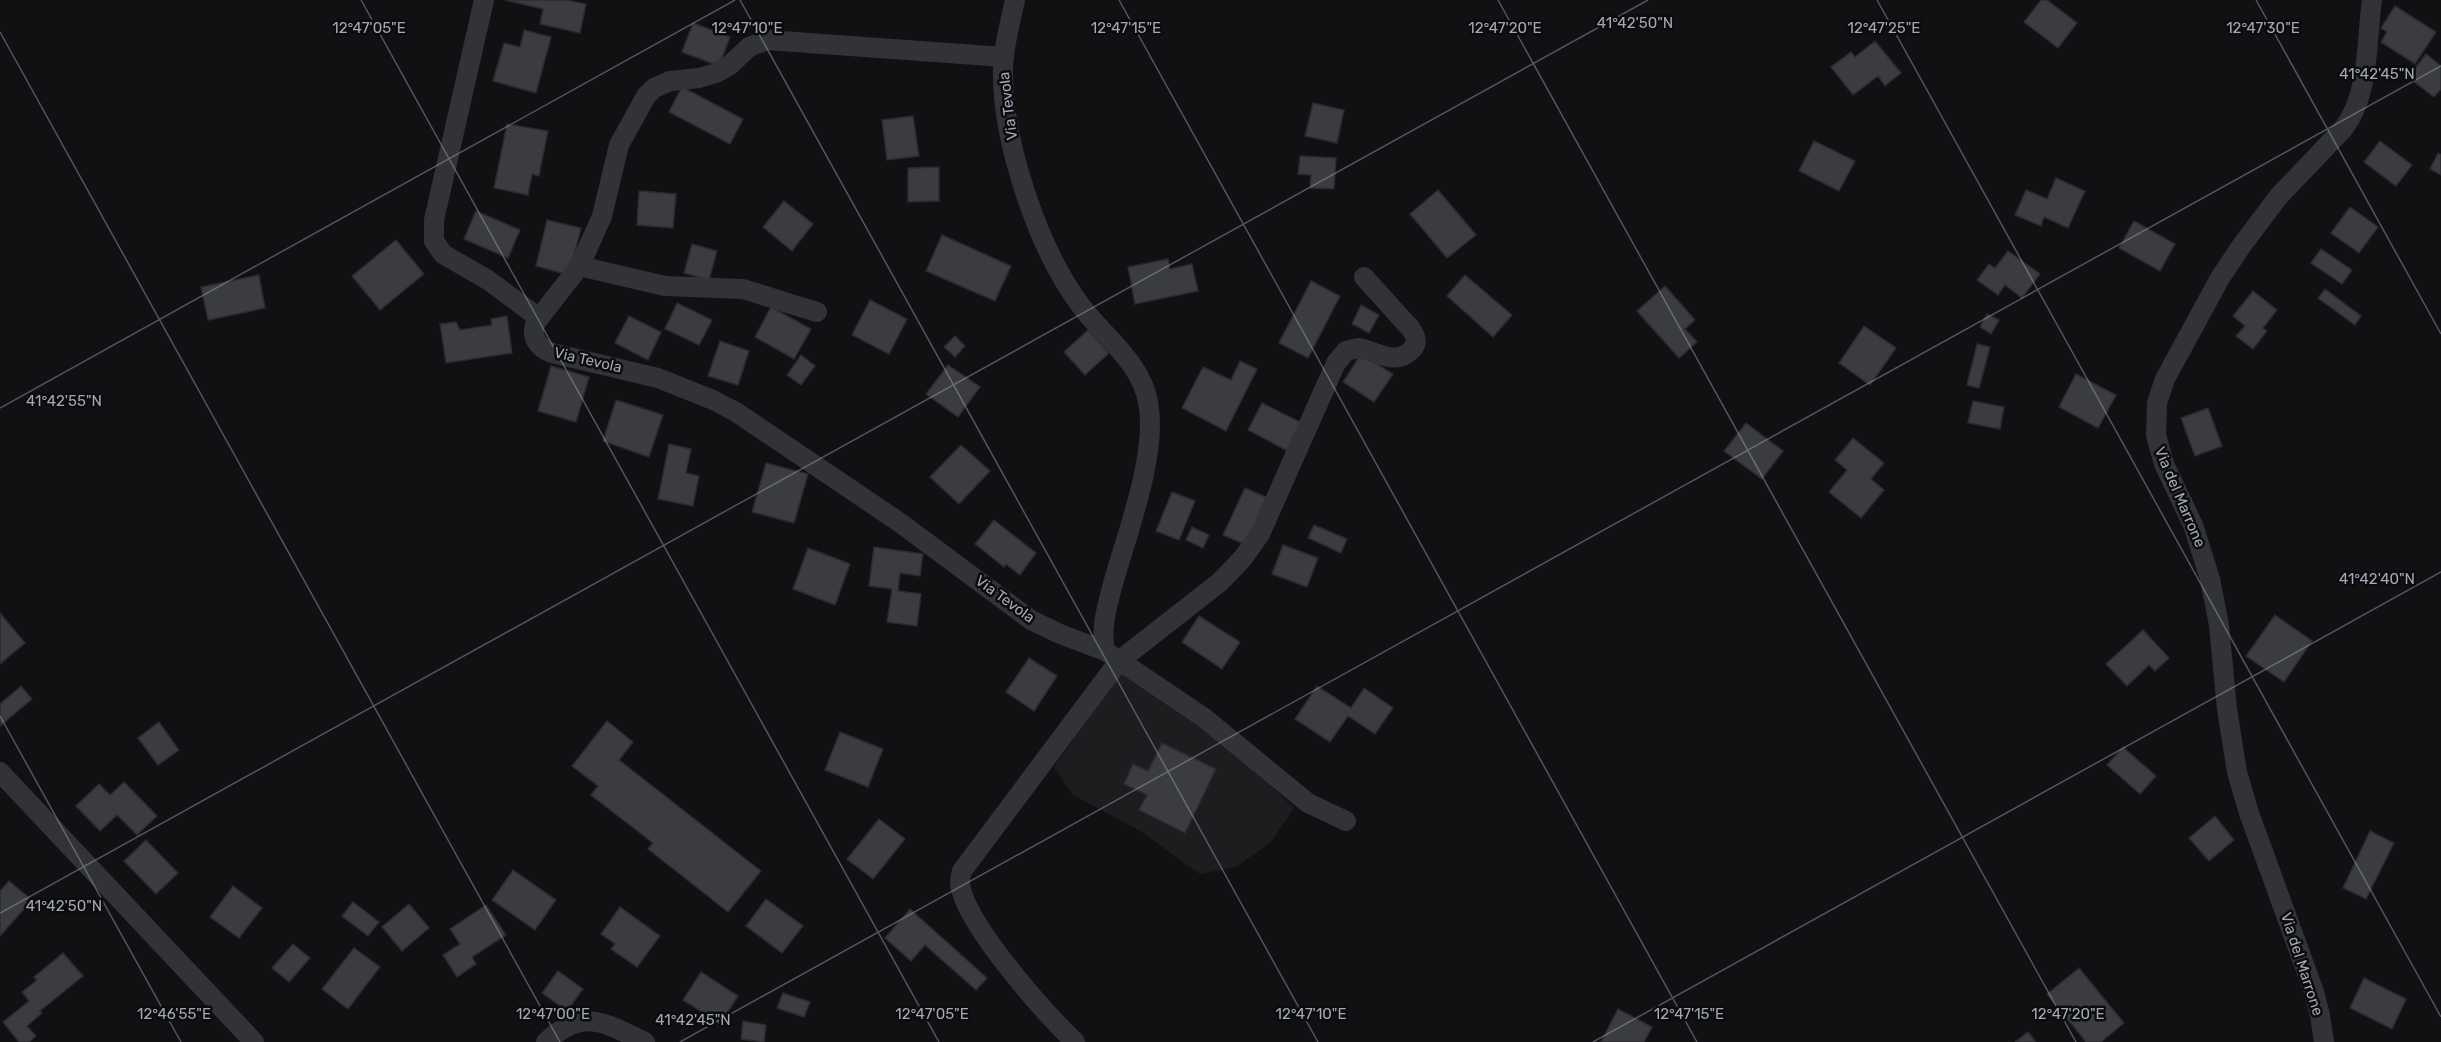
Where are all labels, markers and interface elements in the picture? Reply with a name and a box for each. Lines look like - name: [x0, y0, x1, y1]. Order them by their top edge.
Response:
- text: 41°42'50"N: [1597, 14, 1673, 32]
- text: 12°47'05"E: [332, 19, 406, 37]
- text: 12°47'10"E: [711, 19, 783, 37]
- text: 12°47'15"E: [1091, 19, 1161, 37]
- text: 12°47'20"E: [1468, 19, 1542, 37]
- text: 12°47'25"E: [1848, 19, 1920, 37]
- text: 12°47'30"E: [2226, 19, 2300, 37]
- text: 41°42'45"N: [2339, 65, 2415, 83]
- street label: Via Tevola: [995, 71, 1021, 141]
- street label: Via Tevola: [552, 343, 624, 377]
- text: 41°42'55"N: [26, 392, 102, 410]
- street label: Via del Marrone: [2151, 444, 2209, 550]
- text: 41°42'40"N: [2339, 570, 2415, 588]
- street label: Via Tevola: [972, 571, 1038, 627]
- text: 41°42'50"N: [26, 897, 102, 915]
- street label: Via del Marrone: [2277, 910, 2327, 1018]
- text: 12°46'55"E: [137, 1005, 211, 1023]
- text: 12°47'00"E: [516, 1005, 590, 1023]
- text: 12°47'05"E: [895, 1005, 969, 1023]
- text: 12°47'10"E: [1275, 1005, 1347, 1023]
- text: 12°47'15"E: [1654, 1005, 1724, 1023]
- text: 12°47'20"E: [2031, 1005, 2105, 1023]
- text: 41°42'45"N: [655, 1011, 731, 1029]

